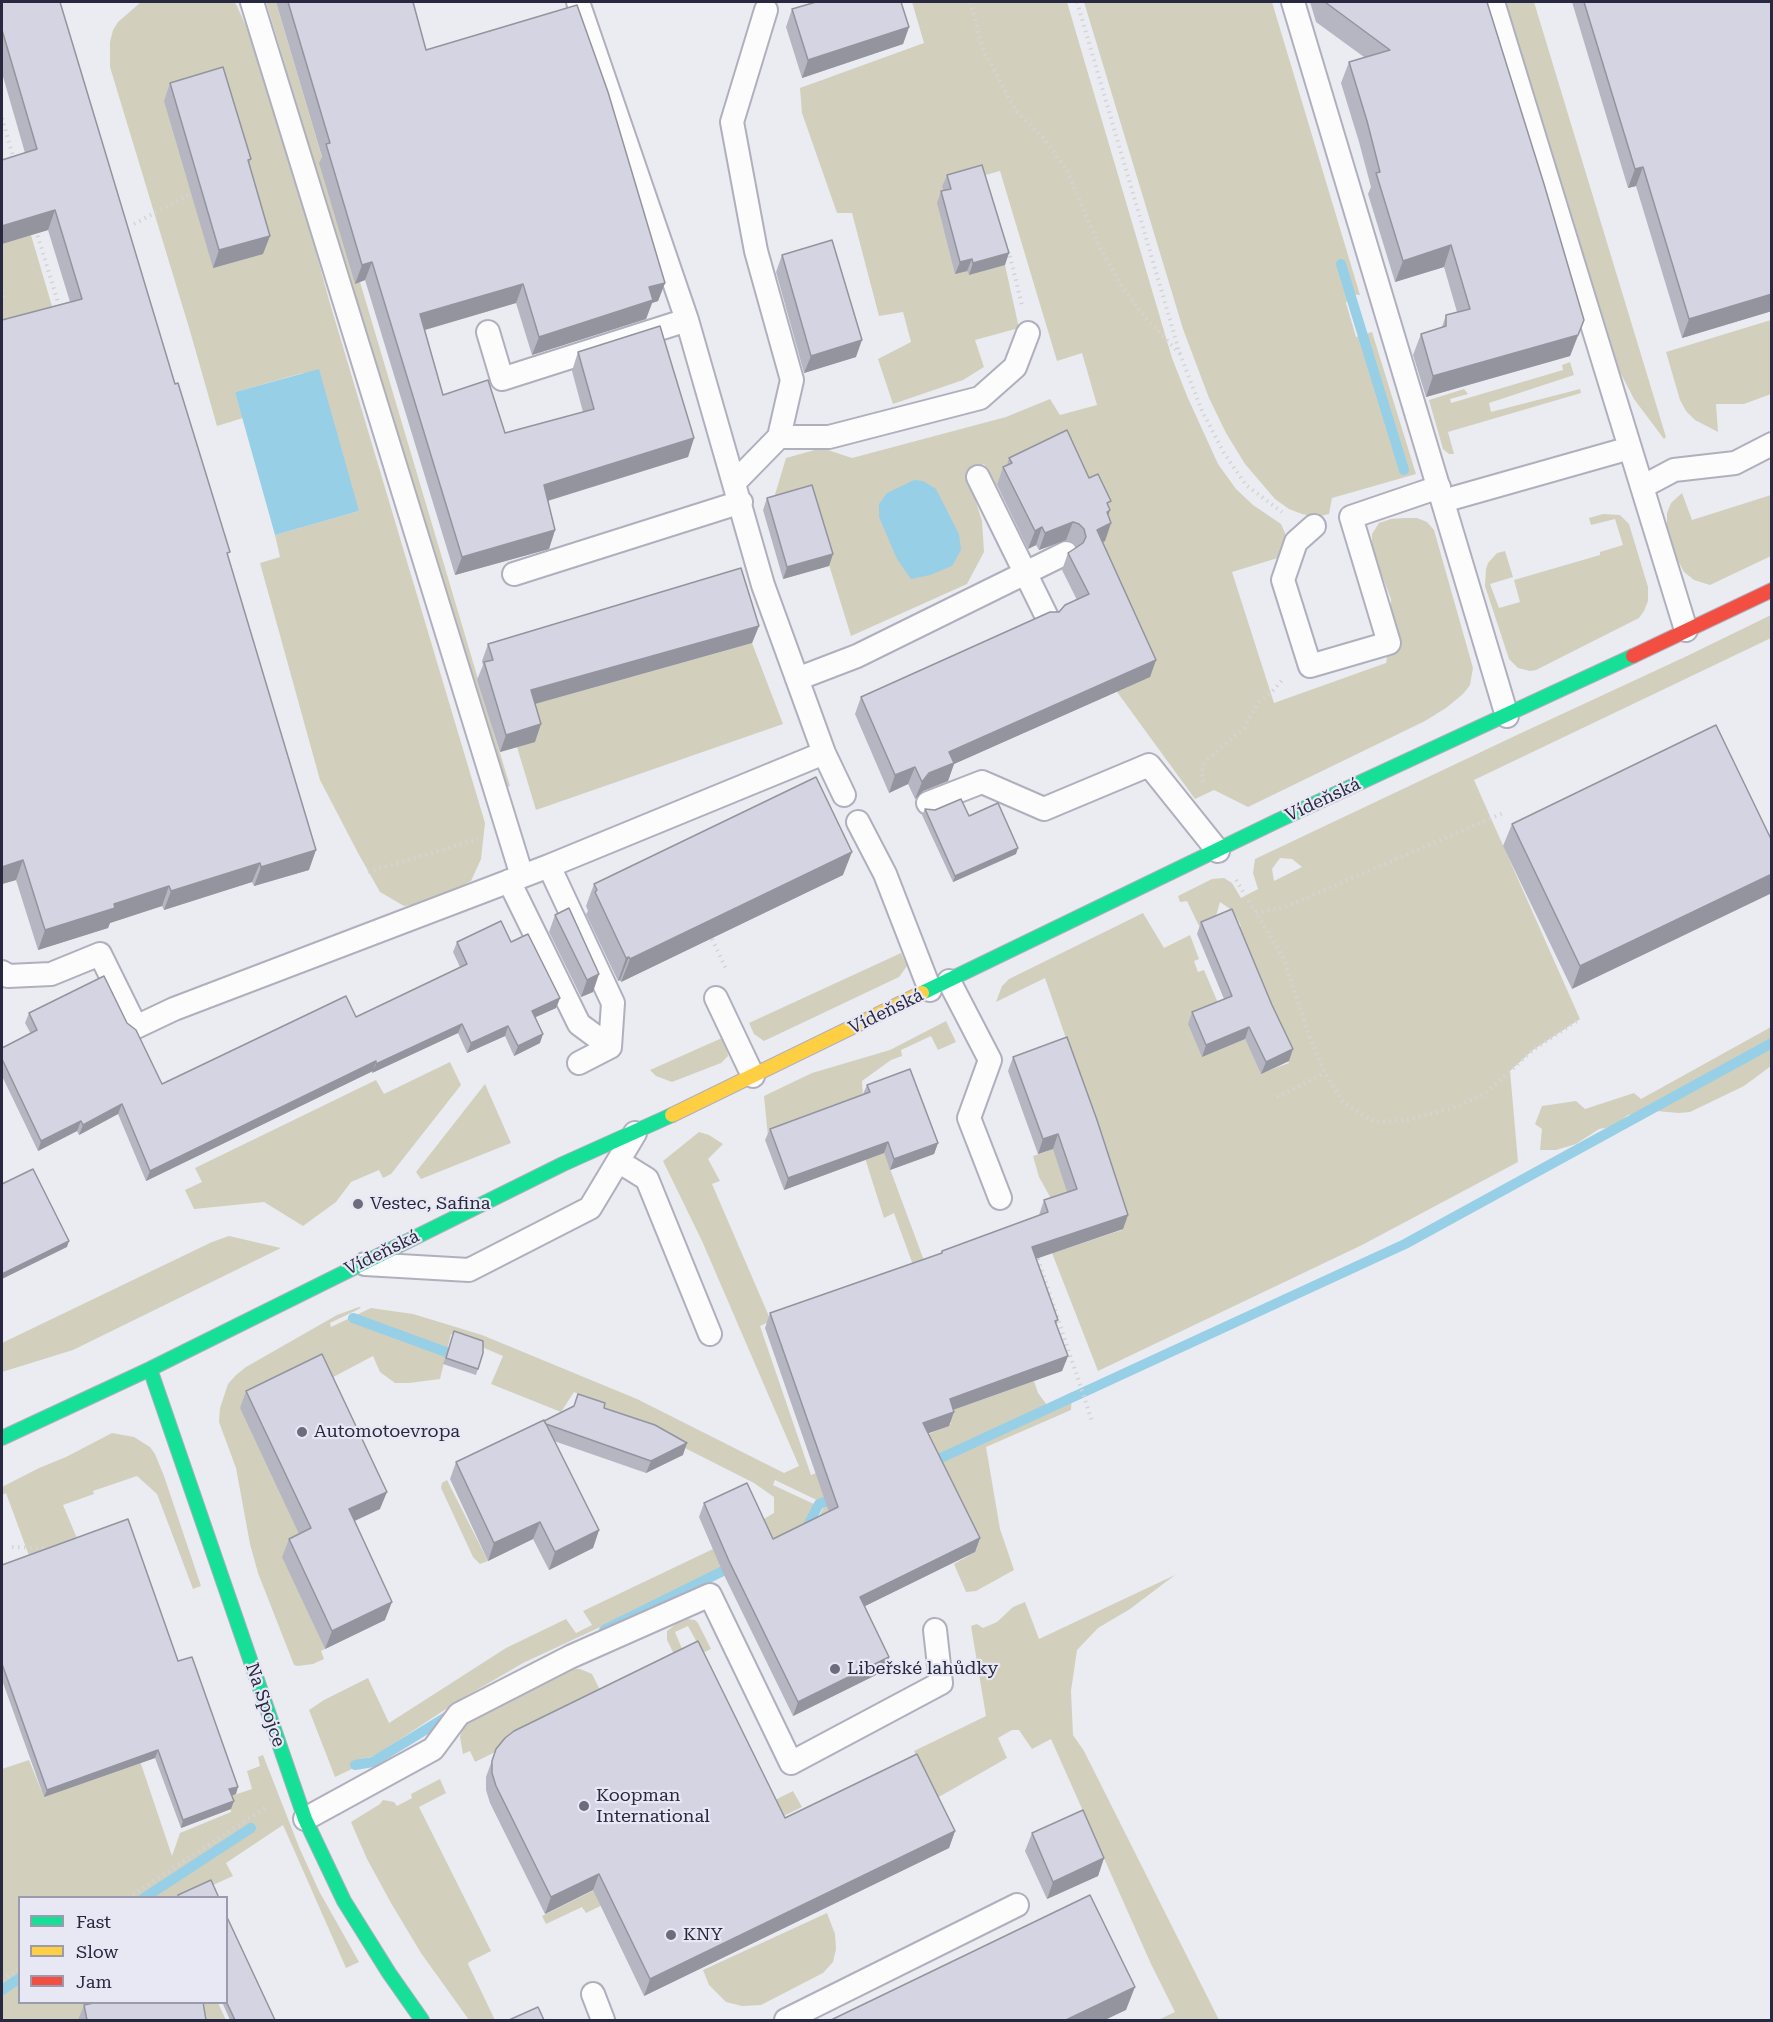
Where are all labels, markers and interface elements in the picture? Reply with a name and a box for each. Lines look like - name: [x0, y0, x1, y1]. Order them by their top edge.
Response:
- street label: Vídeňská: [1282, 773, 1364, 827]
- street label: Vídeňská: [845, 985, 927, 1039]
- place label: Vestec, Safina: [370, 1193, 491, 1215]
- marker: Vestec, Safina: [351, 1197, 365, 1211]
- street label: Vídeňská: [341, 1226, 423, 1280]
- place label: Automotoevropa: [314, 1421, 460, 1443]
- marker: Automotoevropa: [295, 1425, 309, 1439]
- place label: Libeřské lahůdky: [847, 1658, 998, 1680]
- street label: Na Spojce: [240, 1660, 290, 1750]
- marker: Libeřské lahůdky: [828, 1662, 842, 1676]
- place label: Koopman International: [596, 1785, 710, 1828]
- marker: Koopman International: [577, 1799, 591, 1813]
- legend: [18, 1896, 228, 2004]
- text: Fast: [76, 1911, 111, 1932]
- place label: KNY: [683, 1924, 723, 1946]
- marker: KNY: [664, 1928, 678, 1942]
- text: Slow: [76, 1941, 118, 1962]
- text: Jam: [76, 1971, 112, 1992]

